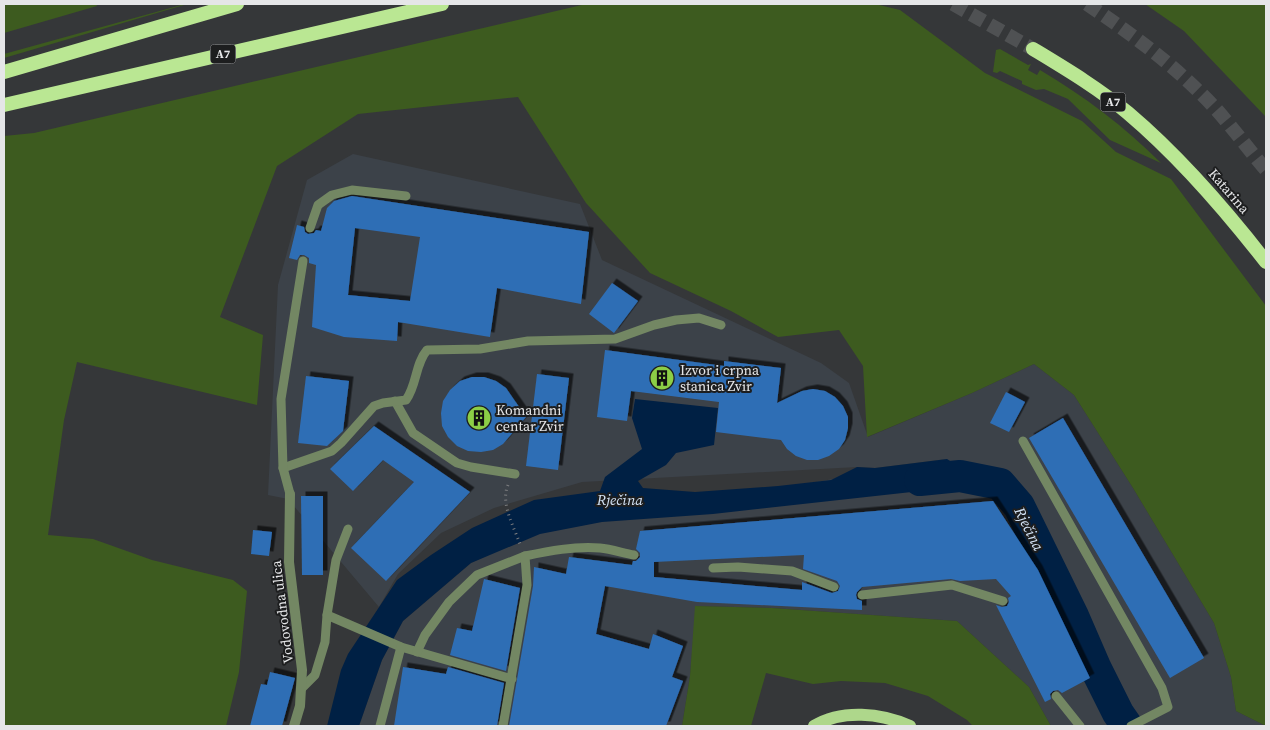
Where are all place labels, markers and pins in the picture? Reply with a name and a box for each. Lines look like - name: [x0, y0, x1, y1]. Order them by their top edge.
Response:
- place label: Izvor i crpna stanica Zvir: [680, 360, 760, 396]
- building icon: Izvor i crpna stanica Zvir: [649, 365, 675, 391]
- place label: Komandni centar Zvir: [496, 400, 564, 436]
- building icon: Komandni centar Zvir: [466, 405, 492, 431]

